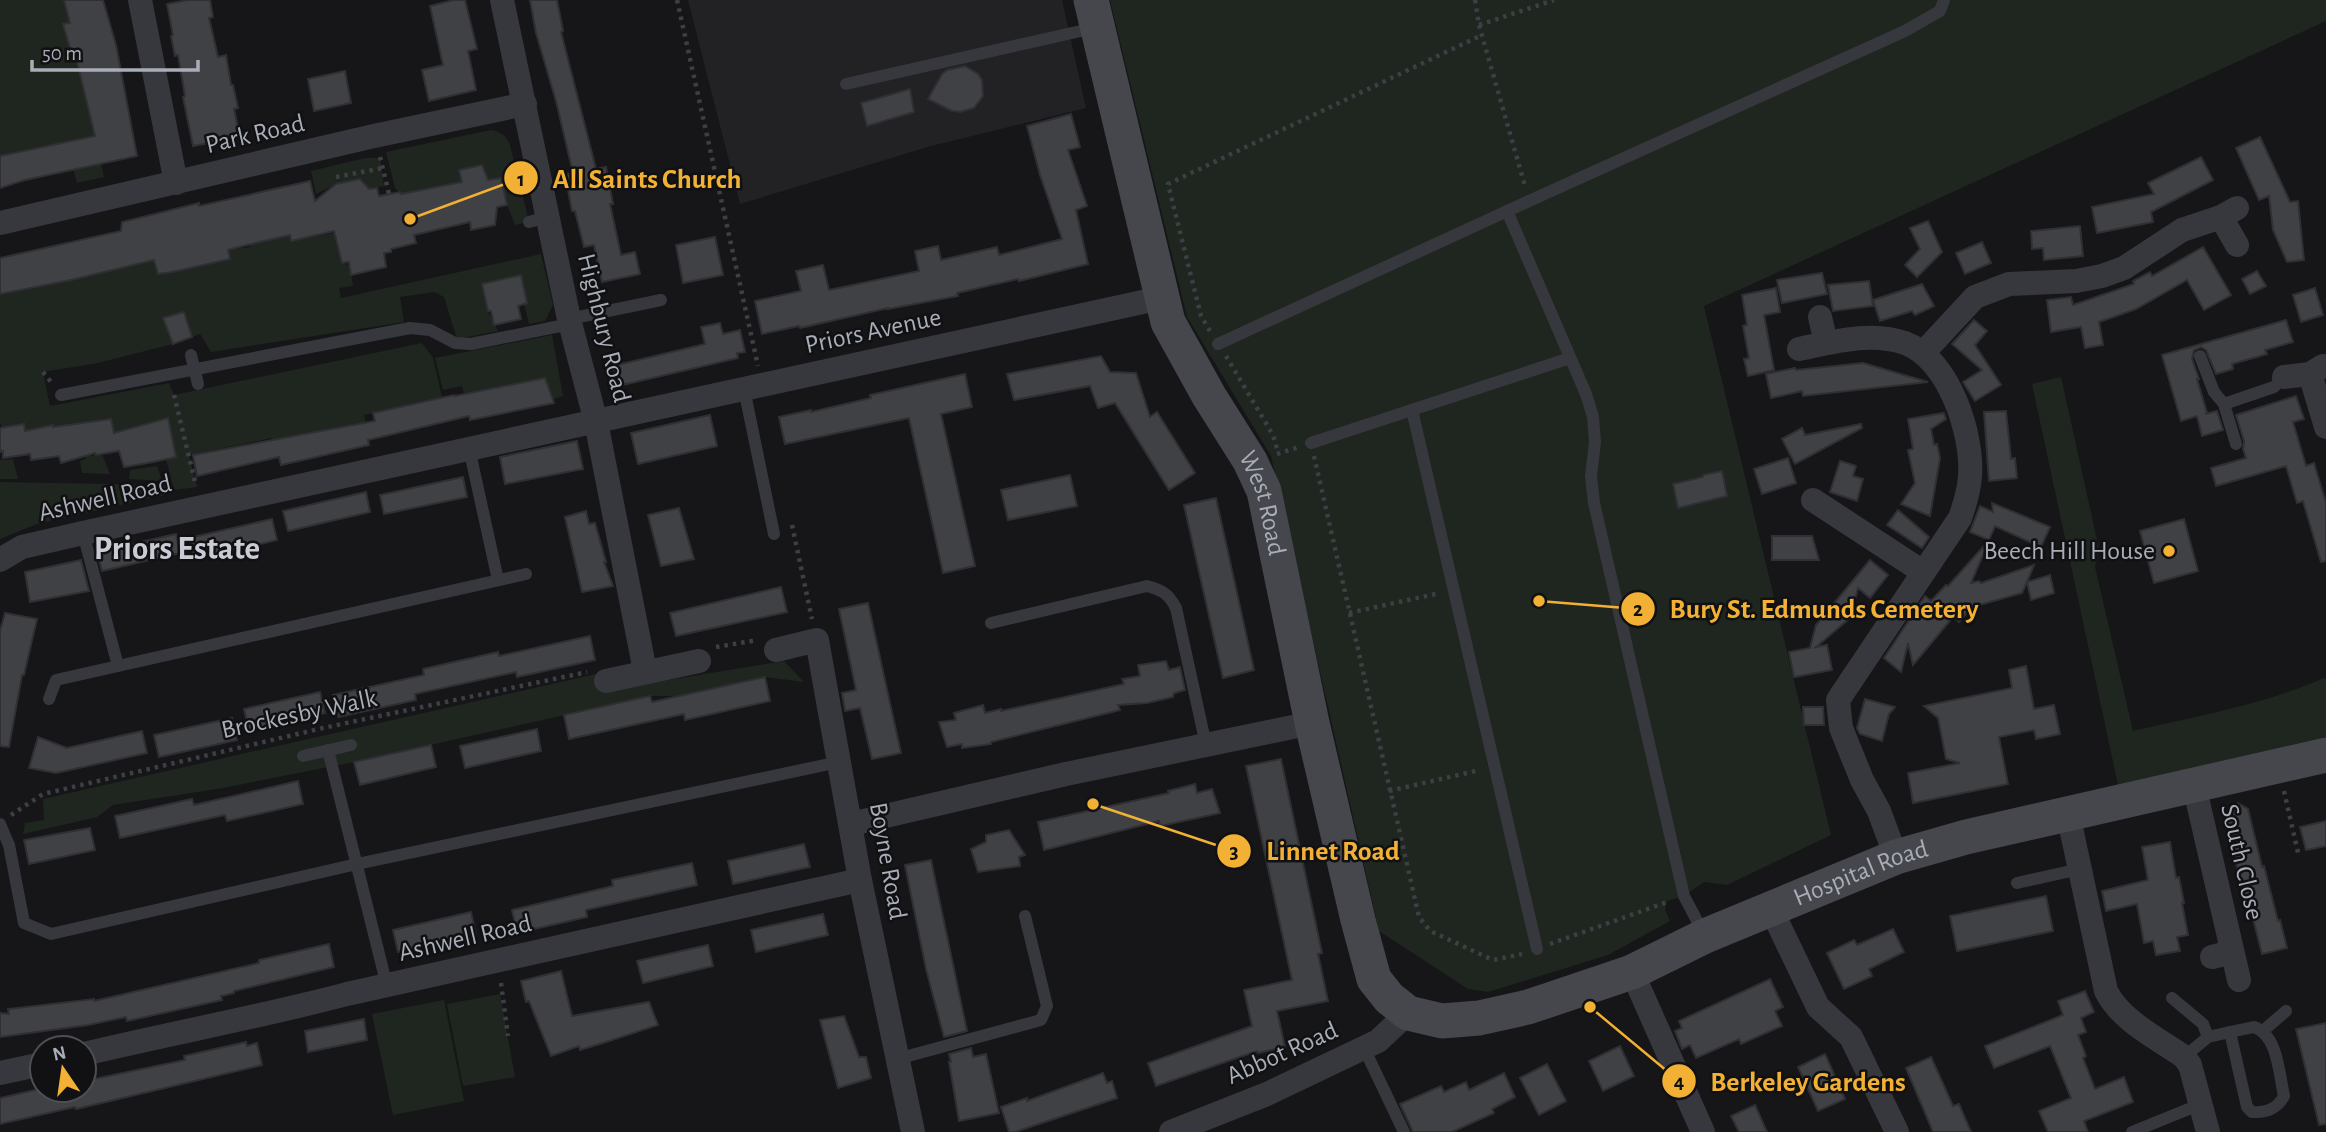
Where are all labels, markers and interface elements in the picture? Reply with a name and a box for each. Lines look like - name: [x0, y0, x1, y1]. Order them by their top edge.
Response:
- scale bar: [32, 28, 198, 72]
- text: 50 m: [42, 43, 82, 64]
- street label: Park Road: [203, 110, 307, 158]
- callout: All Saints Church: [504, 154, 755, 203]
- text: All Saints Church: [553, 166, 741, 194]
- text: 1: [517, 169, 525, 190]
- street label: Highbury Road: [573, 251, 635, 405]
- street label: Priors Avenue: [803, 304, 943, 358]
- street label: West Road: [1234, 447, 1290, 558]
- street label: Ashwell Road: [36, 470, 174, 526]
- district label: Priors Estate: [94, 533, 260, 566]
- place label: Beech Hill House: [1983, 538, 2155, 564]
- marker: Beech Hill House: [2161, 543, 2177, 559]
- callout: Bury St. Edmunds Cemetery: [1620, 584, 1992, 633]
- text: Bury St. Edmunds Cemetery: [1670, 596, 1979, 624]
- text: 2: [1633, 599, 1643, 620]
- street label: Brockesby Walk: [219, 685, 379, 743]
- street label: Boyne Road: [865, 800, 911, 922]
- street label: South Close: [2216, 801, 2268, 923]
- callout: Linnet Road: [1217, 826, 1413, 875]
- street label: Hospital Road: [1790, 836, 1931, 911]
- text: Linnet Road: [1266, 838, 1400, 866]
- text: 3: [1229, 841, 1239, 862]
- street label: Ashwell Road: [396, 910, 534, 966]
- street label: Abbot Road: [1222, 1017, 1342, 1089]
- north arrow: [28, 1034, 98, 1104]
- text: N: [51, 1043, 68, 1065]
- callout: Berkeley Gardens: [1661, 1056, 1920, 1105]
- text: Berkeley Gardens: [1710, 1069, 1906, 1097]
- text: 4: [1674, 1071, 1684, 1092]

